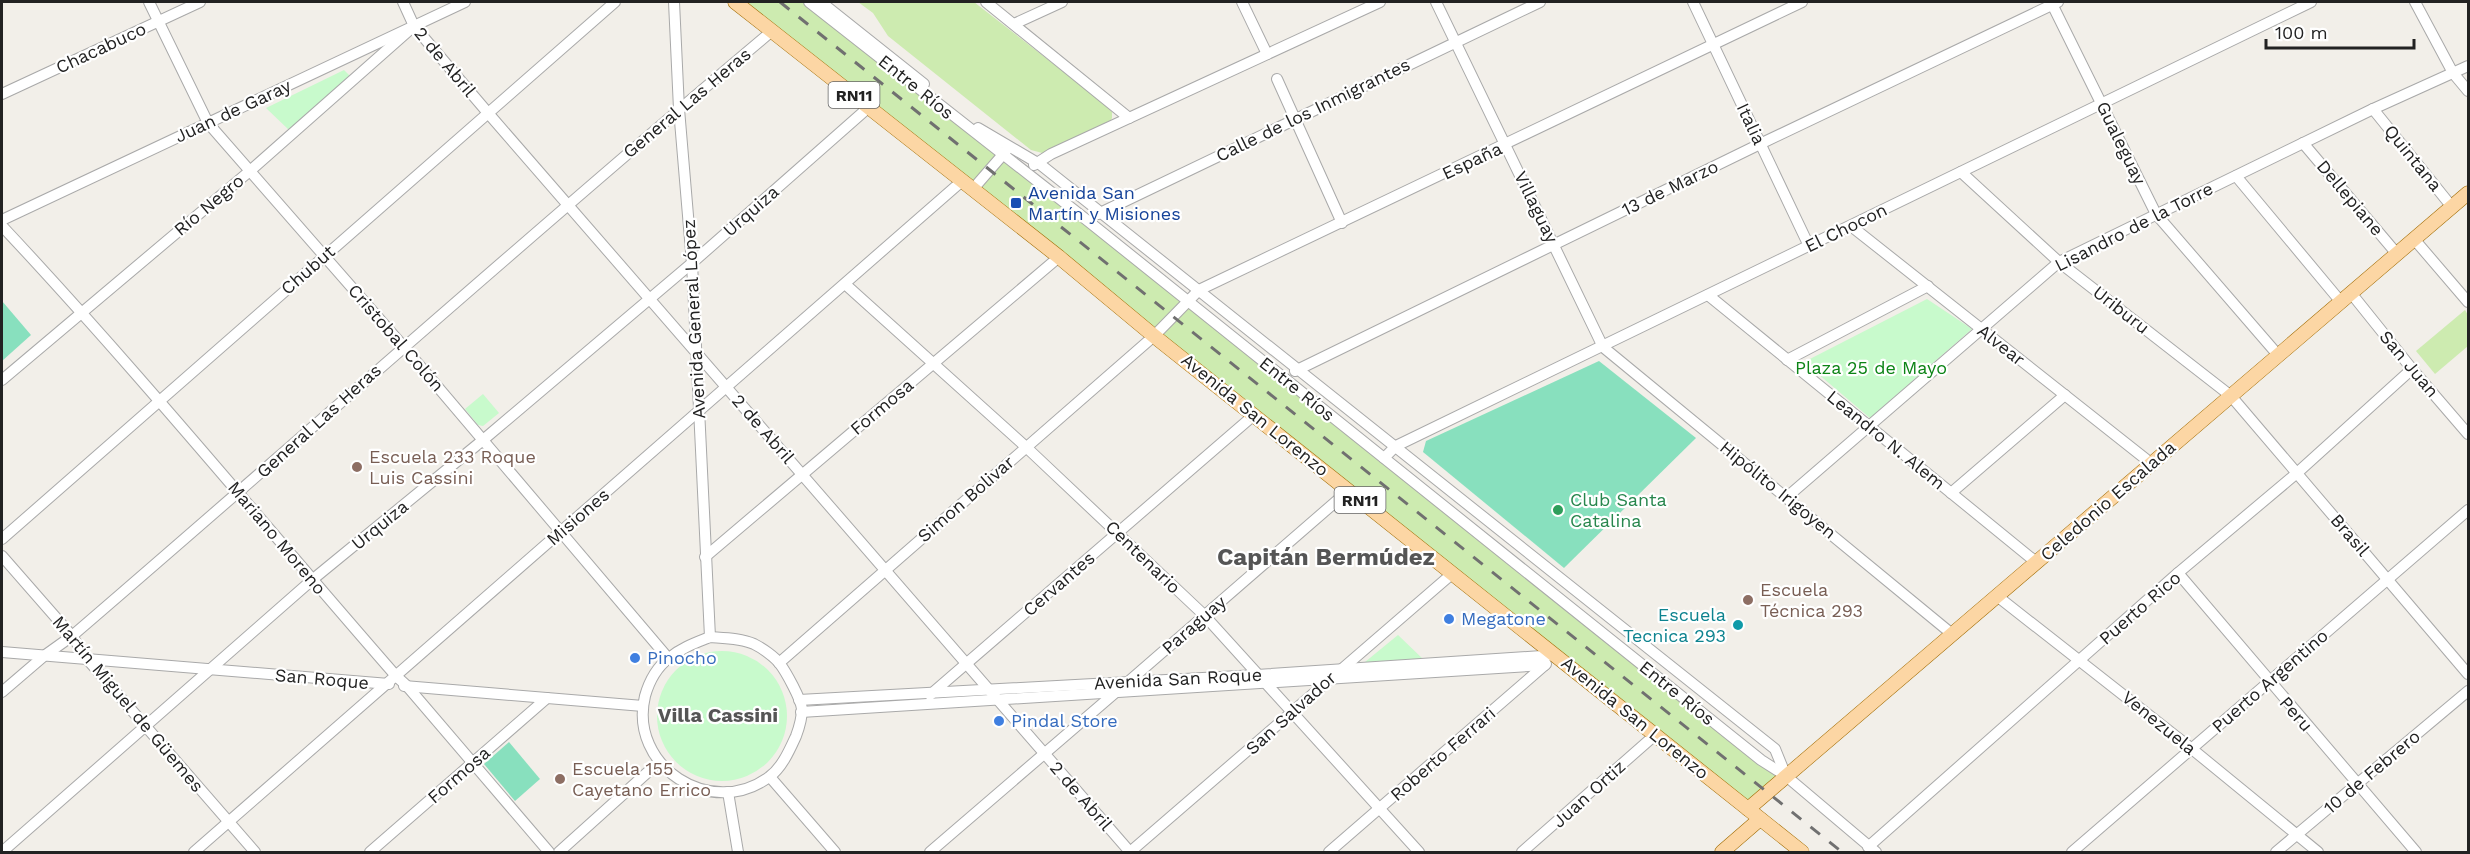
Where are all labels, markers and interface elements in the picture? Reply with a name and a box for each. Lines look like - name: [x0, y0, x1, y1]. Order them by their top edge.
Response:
- scale bar: [2266, 12, 2414, 50]
- street label: Chacabuco: [52, 17, 149, 78]
- text: 100 m: [2275, 22, 2328, 43]
- street label: 2 de Abril: [410, 23, 481, 101]
- street label: General Las Heras: [619, 43, 755, 162]
- street label: Entre Ríos: [875, 50, 958, 123]
- street label: Calle de los Inmigrantes: [1212, 53, 1413, 166]
- street label: Juan de Garay: [171, 74, 295, 147]
- road number: RN11: [828, 82, 880, 108]
- street label: Gualeguay: [2092, 98, 2151, 188]
- street label: Italia: [1733, 100, 1770, 148]
- street label: Quintana: [2380, 120, 2447, 195]
- street label: España: [1438, 138, 1505, 184]
- street label: 13 de Marzo: [1618, 155, 1721, 220]
- street label: Dellepiane: [2313, 155, 2388, 240]
- street label: Villaguay: [1510, 167, 1563, 247]
- street label: Río Negro: [170, 169, 248, 240]
- street label: Lisandro de la Torre: [2051, 178, 2216, 276]
- street label: Urquiza: [719, 181, 783, 240]
- place label: Avenida San Martín y Misiones: [1028, 182, 1181, 224]
- marker: Avenida San Martín y Misiones: [1009, 196, 1023, 210]
- street label: El Chocon: [1801, 199, 1890, 256]
- street label: Avenida General López: [678, 219, 709, 419]
- street label: Chubut: [276, 240, 339, 299]
- street label: Cristobal Colón: [344, 280, 449, 396]
- street label: Uriburu: [2089, 281, 2154, 338]
- street label: Alvear: [1973, 320, 2029, 370]
- street label: San Juan: [2375, 326, 2443, 401]
- street label: Avenida San Lorenzo: [1178, 349, 1333, 480]
- street label: Entre Ríos: [1256, 352, 1339, 425]
- park label: Plaza 25 de Mayo: [1795, 357, 1947, 378]
- street label: General Las Heras: [252, 359, 385, 482]
- street label: Formosa: [846, 374, 917, 439]
- street label: Leandro N. Alem: [1823, 386, 1950, 494]
- street label: 2 de Abril: [728, 390, 799, 468]
- street label: Hipólito Irigoyen: [1716, 436, 1841, 543]
- street label: Celedonio Escalada: [2036, 436, 2179, 565]
- place label: Escuela 233 Roque Luis Cassini: [369, 446, 536, 488]
- street label: Simon Bolivar: [913, 451, 1018, 546]
- marker: Escuela 233 Roque Luis Cassini: [350, 460, 364, 474]
- street label: Mariano Moreno: [224, 477, 331, 599]
- street label: Misiones: [542, 484, 613, 550]
- road number: RN11: [1334, 487, 1386, 513]
- place label: Club Santa Catalina: [1570, 489, 1667, 531]
- street label: Urquiza: [347, 495, 412, 554]
- marker: Club Santa Catalina: [1551, 503, 1565, 517]
- street label: Brasil: [2326, 509, 2375, 560]
- street label: Centenario: [1102, 516, 1185, 598]
- district label: Capitán Bermúdez: [1217, 543, 1435, 571]
- street label: Cervantes: [1019, 547, 1099, 620]
- street label: Puerto Rico: [2095, 566, 2185, 649]
- place label: Escuela Técnica 293: [1760, 579, 1863, 621]
- street label: Paraguay: [1157, 591, 1231, 658]
- marker: Escuela Técnica 293: [1741, 593, 1755, 607]
- place label: Escuela Tecnica 293: [1623, 604, 1726, 646]
- place label: Megatone: [1461, 608, 1546, 629]
- street label: Martín Miguel de Güemes: [49, 611, 208, 796]
- marker: Megatone: [1442, 612, 1456, 626]
- marker: Escuela Tecnica 293: [1731, 618, 1745, 632]
- street label: Puerto Argentino: [2207, 624, 2332, 737]
- place label: Pinocho: [647, 647, 717, 668]
- marker: Pinocho: [628, 651, 642, 665]
- street label: Avenida San Lorenzo: [1558, 652, 1713, 783]
- street label: Entre Ríos: [1636, 656, 1719, 729]
- street label: San Roque: [274, 664, 370, 693]
- street label: Avenida San Roque: [1093, 664, 1263, 693]
- street label: San Salvador: [1241, 667, 1340, 759]
- street label: Venezuela: [2118, 686, 2201, 759]
- street label: Peru: [2275, 692, 2317, 736]
- street label: Roberto Ferrari: [1386, 702, 1500, 805]
- district label: Villa Cassini: [658, 703, 778, 727]
- place label: Pindal Store: [1011, 710, 1118, 731]
- marker: Pindal Store: [992, 714, 1006, 728]
- street label: 10 de Febrero: [2319, 725, 2424, 818]
- street label: Formosa: [423, 742, 494, 807]
- street label: Juan Ortiz: [1548, 755, 1629, 832]
- street label: 2 de Abril: [1046, 757, 1117, 835]
- place label: Escuela 155 Cayetano Errico: [572, 758, 711, 800]
- marker: Escuela 155 Cayetano Errico: [553, 772, 567, 786]

